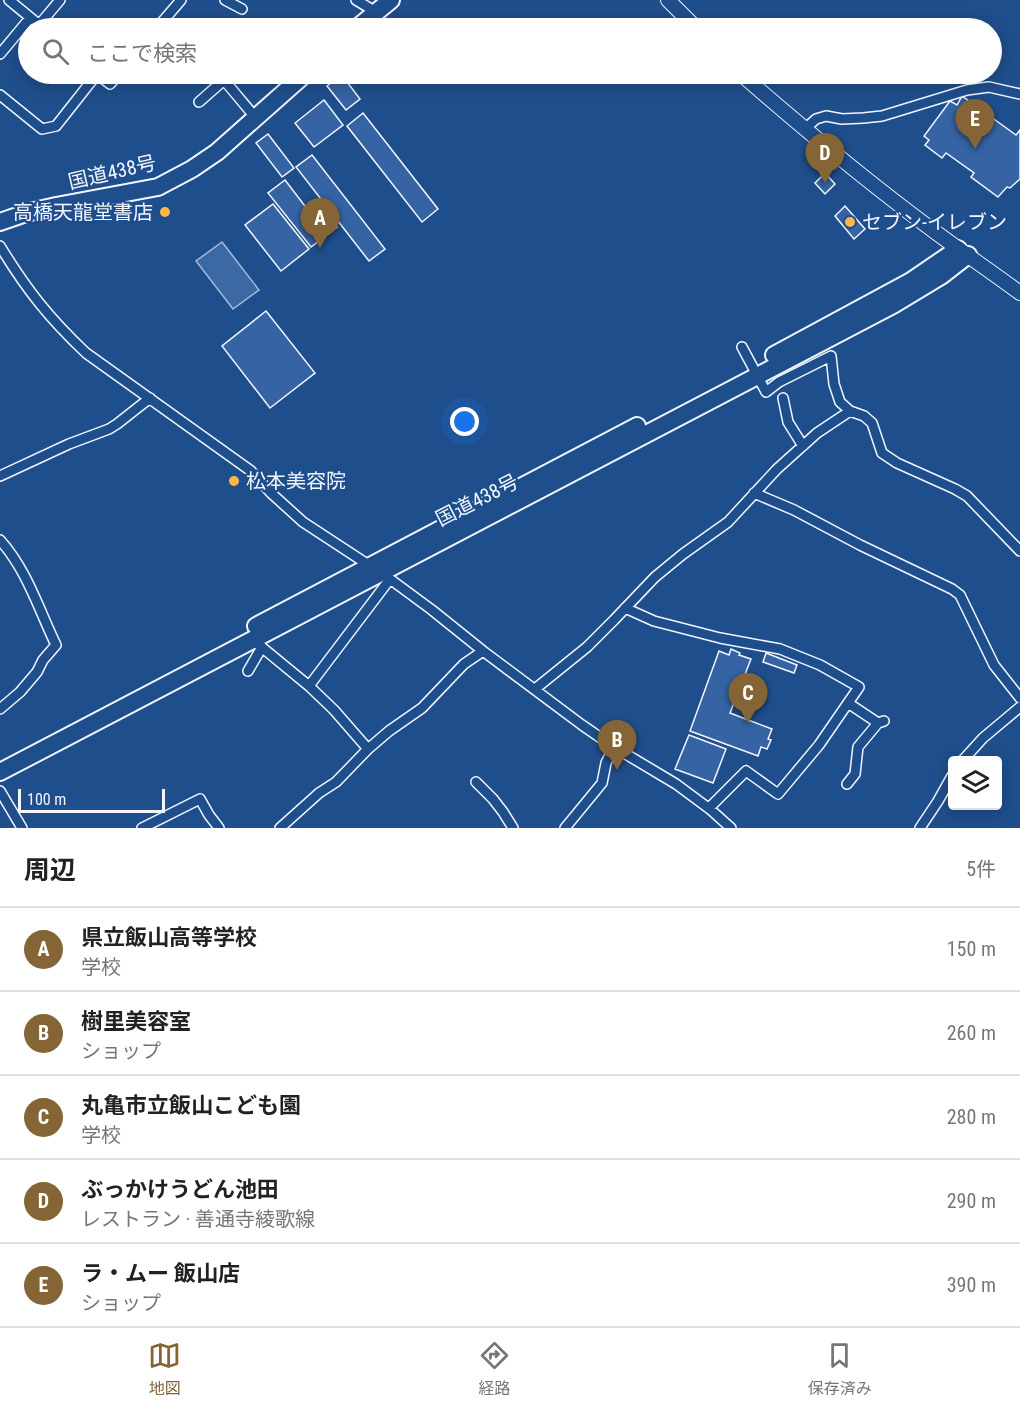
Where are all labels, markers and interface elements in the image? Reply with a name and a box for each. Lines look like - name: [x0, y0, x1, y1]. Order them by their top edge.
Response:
- search box: [18, 18, 1002, 84]
- icon: search: [39, 35, 72, 68]
- text: ここで検索: [87, 41, 197, 66]
- pin: E: [956, 100, 994, 149]
- pin: D: [806, 134, 844, 183]
- street label: 国道438号: [66, 150, 158, 194]
- pin: A: [300, 198, 340, 248]
- place label: 高橋天龍堂書店: [13, 200, 153, 224]
- marker: 高橋天龍堂書店: [158, 205, 172, 219]
- place label: セブン-イレブン: [862, 210, 1007, 234]
- marker: セブン-イレブン: [843, 215, 857, 229]
- your location: [450, 407, 479, 436]
- place label: 松本美容院: [246, 469, 346, 493]
- street label: 国道438号: [432, 469, 522, 531]
- marker: 松本美容院: [227, 474, 241, 488]
- pin: C: [728, 674, 768, 723]
- pin: B: [598, 720, 636, 770]
- map controls: [948, 756, 1002, 810]
- button: layers: [948, 756, 1002, 810]
- scale bar: [18, 786, 165, 814]
- text: 100 m: [27, 790, 66, 809]
- text: 周辺: [24, 855, 76, 885]
- text: 5件: [966, 857, 996, 881]
- text: 県立飯山高等学校: [81, 925, 257, 950]
- text: A: [38, 937, 49, 961]
- text: 150 m: [947, 937, 996, 961]
- text: 学校: [81, 955, 121, 979]
- text: 樹里美容室: [81, 1009, 191, 1034]
- text: B: [38, 1021, 49, 1045]
- text: 260 m: [947, 1021, 996, 1045]
- text: ショップ: [81, 1039, 161, 1063]
- text: 丸亀市立飯山こども園: [81, 1093, 301, 1118]
- text: C: [38, 1105, 49, 1129]
- text: 280 m: [947, 1105, 996, 1129]
- text: 学校: [81, 1123, 121, 1147]
- text: ぶっかけうどん池田: [81, 1177, 279, 1202]
- text: D: [38, 1189, 49, 1213]
- text: 290 m: [947, 1189, 996, 1213]
- text: レストラン · 善通寺綾歌線: [81, 1207, 315, 1231]
- text: ラ・ムー 飯山店: [81, 1261, 240, 1286]
- text: E: [39, 1273, 48, 1297]
- text: 390 m: [947, 1273, 996, 1297]
- text: ショップ: [81, 1291, 161, 1315]
- tab: 地図: [148, 1339, 181, 1399]
- tab: 経路: [478, 1339, 511, 1399]
- tab: 保存済み: [808, 1339, 872, 1399]

